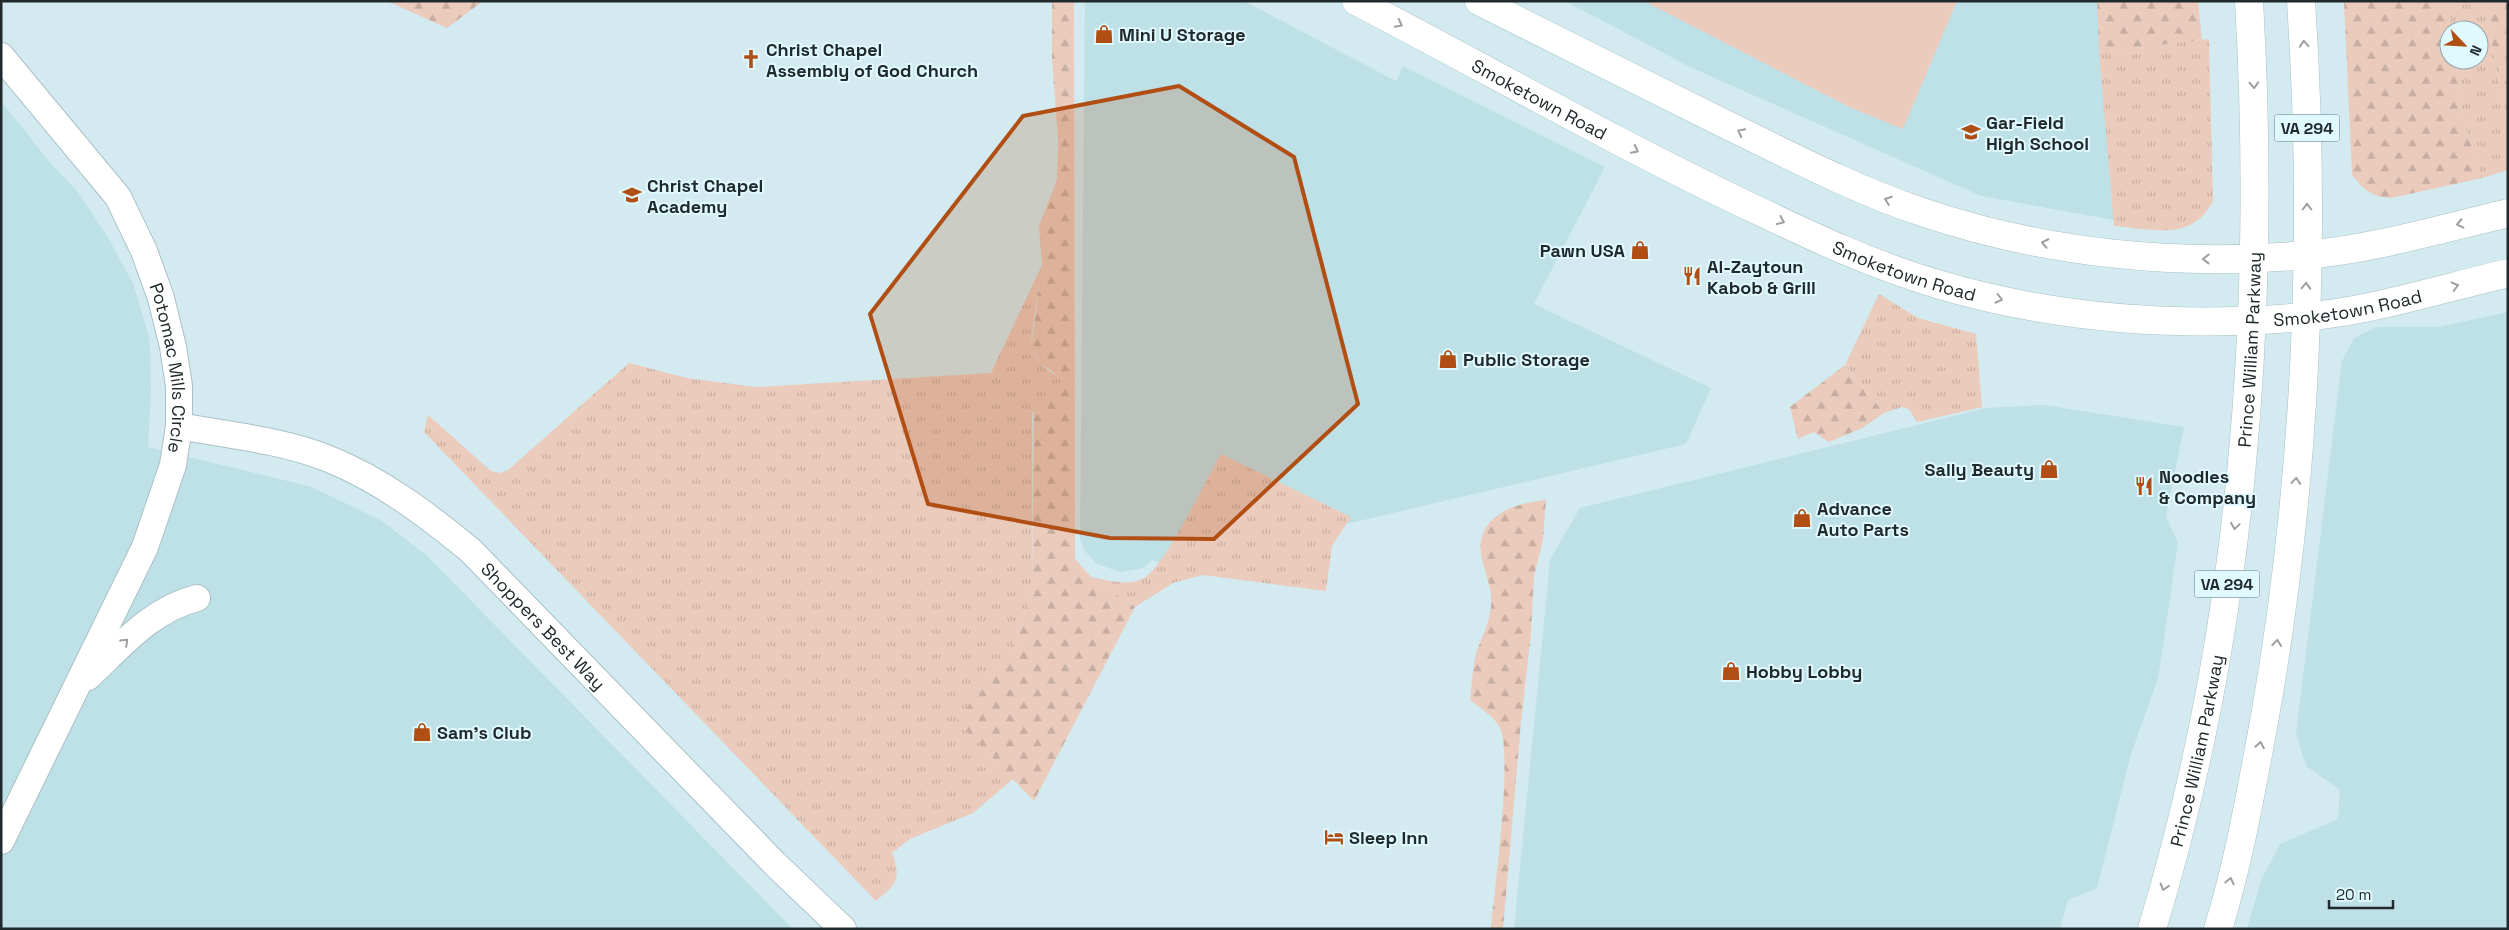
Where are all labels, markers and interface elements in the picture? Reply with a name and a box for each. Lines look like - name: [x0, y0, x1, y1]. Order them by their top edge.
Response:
- one-way arrow: [1394, 18, 1403, 28]
- north arrow: [2439, 20, 2489, 70]
- shop icon: Mini U Storage: [1093, 23, 1115, 45]
- place label: Mini U Storage: [1119, 23, 1246, 46]
- place label: Christ Chapel Assembly of God Church: [766, 38, 978, 82]
- one-way arrow: [2299, 40, 2310, 48]
- text: N: [2466, 42, 2486, 59]
- church icon: Christ Chapel Assembly of God Church: [740, 48, 762, 70]
- street label: Smoketown Road: [1468, 53, 1611, 144]
- one-way arrow: [2248, 81, 2259, 89]
- place label: Gar-Field High School: [1986, 111, 2089, 155]
- road number: VA 294: [2274, 115, 2340, 142]
- school or university icon: Gar-Field High School: [1960, 121, 1982, 143]
- one-way arrow: [1737, 128, 1746, 138]
- one-way arrow: [1630, 144, 1639, 154]
- place label: Christ Chapel Academy: [647, 174, 763, 218]
- school or university icon: Christ Chapel Academy: [621, 184, 643, 206]
- one-way arrow: [1884, 196, 1893, 206]
- one-way arrow: [2302, 202, 2312, 210]
- one-way arrow: [1776, 215, 1785, 226]
- one-way arrow: [2456, 218, 2465, 229]
- street label: Smoketown Road: [1829, 235, 1979, 306]
- one-way arrow: [2040, 238, 2049, 249]
- place label: Pawn USA: [1540, 239, 1626, 262]
- shop icon: Pawn USA: [1629, 239, 1651, 261]
- street label: Prince William Parkway: [2232, 252, 2265, 448]
- one-way arrow: [2202, 254, 2210, 264]
- place label: Al-Zaytoun Kabob & Grill: [1707, 255, 1816, 299]
- restaurant icon: Al-Zaytoun Kabob & Grill: [1681, 265, 1703, 287]
- street label: Potomac Mills Circle: [145, 280, 191, 455]
- one-way arrow: [2451, 281, 2460, 292]
- one-way arrow: [2301, 282, 2311, 290]
- street label: Smoketown Road: [2272, 284, 2424, 331]
- one-way arrow: [1995, 293, 2004, 304]
- shop icon: Public Storage: [1437, 348, 1459, 370]
- place label: Public Storage: [1463, 348, 1590, 371]
- place label: Sally Beauty: [1925, 458, 2034, 481]
- shop icon: Sally Beauty: [2038, 458, 2060, 480]
- place label: Noodles & Company: [2159, 465, 2256, 509]
- restaurant icon: Noodles & Company: [2133, 475, 2155, 497]
- one-way arrow: [2290, 477, 2301, 485]
- place label: Advance Auto Parts: [1817, 497, 1909, 541]
- shop icon: Advance Auto Parts: [1791, 507, 1813, 529]
- one-way arrow: [2230, 522, 2240, 531]
- street label: Shoppers Best Way: [476, 557, 611, 694]
- road number: VA 294: [2194, 570, 2260, 598]
- one-way arrow: [2271, 638, 2282, 646]
- one-way arrow: [120, 639, 129, 648]
- street label: Prince William Parkway: [2164, 653, 2228, 849]
- shop icon: Hobby Lobby: [1720, 660, 1742, 682]
- place label: Hobby Lobby: [1746, 660, 1862, 683]
- shop icon: Sam's Club: [411, 721, 433, 743]
- place label: Sam's Club: [437, 721, 531, 744]
- one-way arrow: [2254, 740, 2264, 749]
- hotel icon: Sleep Inn: [1323, 826, 1345, 848]
- place label: Sleep Inn: [1349, 826, 1428, 849]
- one-way arrow: [2224, 877, 2235, 886]
- scale bar: [2329, 878, 2393, 910]
- one-way arrow: [2160, 882, 2170, 890]
- text: 20 m: [2336, 885, 2371, 904]

